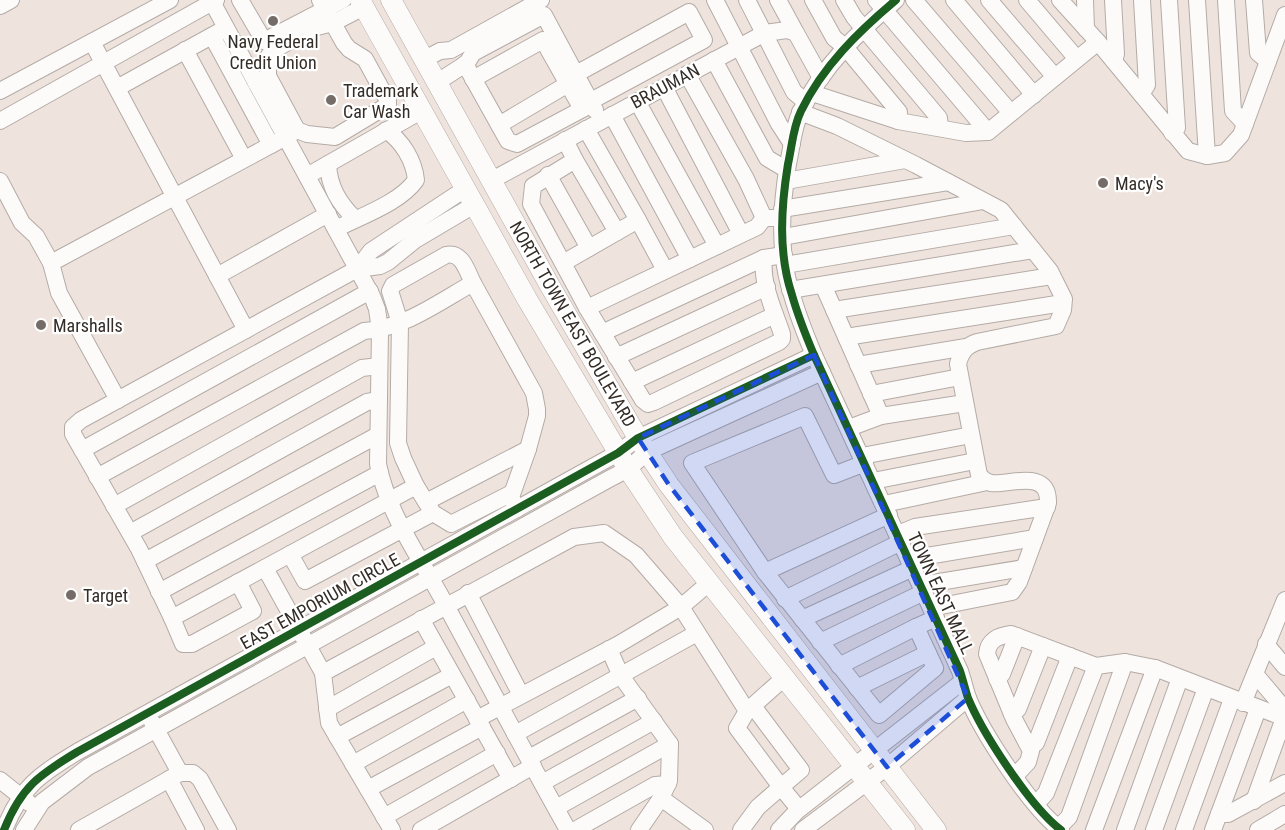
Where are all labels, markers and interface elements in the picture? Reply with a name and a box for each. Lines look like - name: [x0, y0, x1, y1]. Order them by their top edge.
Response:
- marker: Navy Federal Credit Union: [266, 14, 280, 28]
- place label: Navy Federal Credit Union: [227, 31, 319, 73]
- street label: BRAUMAN: [627, 59, 703, 113]
- place label: Trademark Car Wash: [343, 80, 419, 122]
- marker: Trademark Car Wash: [324, 93, 338, 107]
- place label: Macy's: [1115, 173, 1164, 194]
- marker: Macy's: [1096, 176, 1110, 190]
- street label: NORTH TOWN EAST BOULEVARD: [505, 218, 641, 430]
- place label: Marshalls: [53, 315, 123, 336]
- marker: Marshalls: [34, 318, 48, 332]
- street label: TOWN EAST MALL: [904, 529, 979, 658]
- street label: EAST EMPORIUM CIRCLE: [237, 548, 403, 654]
- place label: Target: [83, 585, 128, 606]
- marker: Target: [64, 588, 78, 602]

